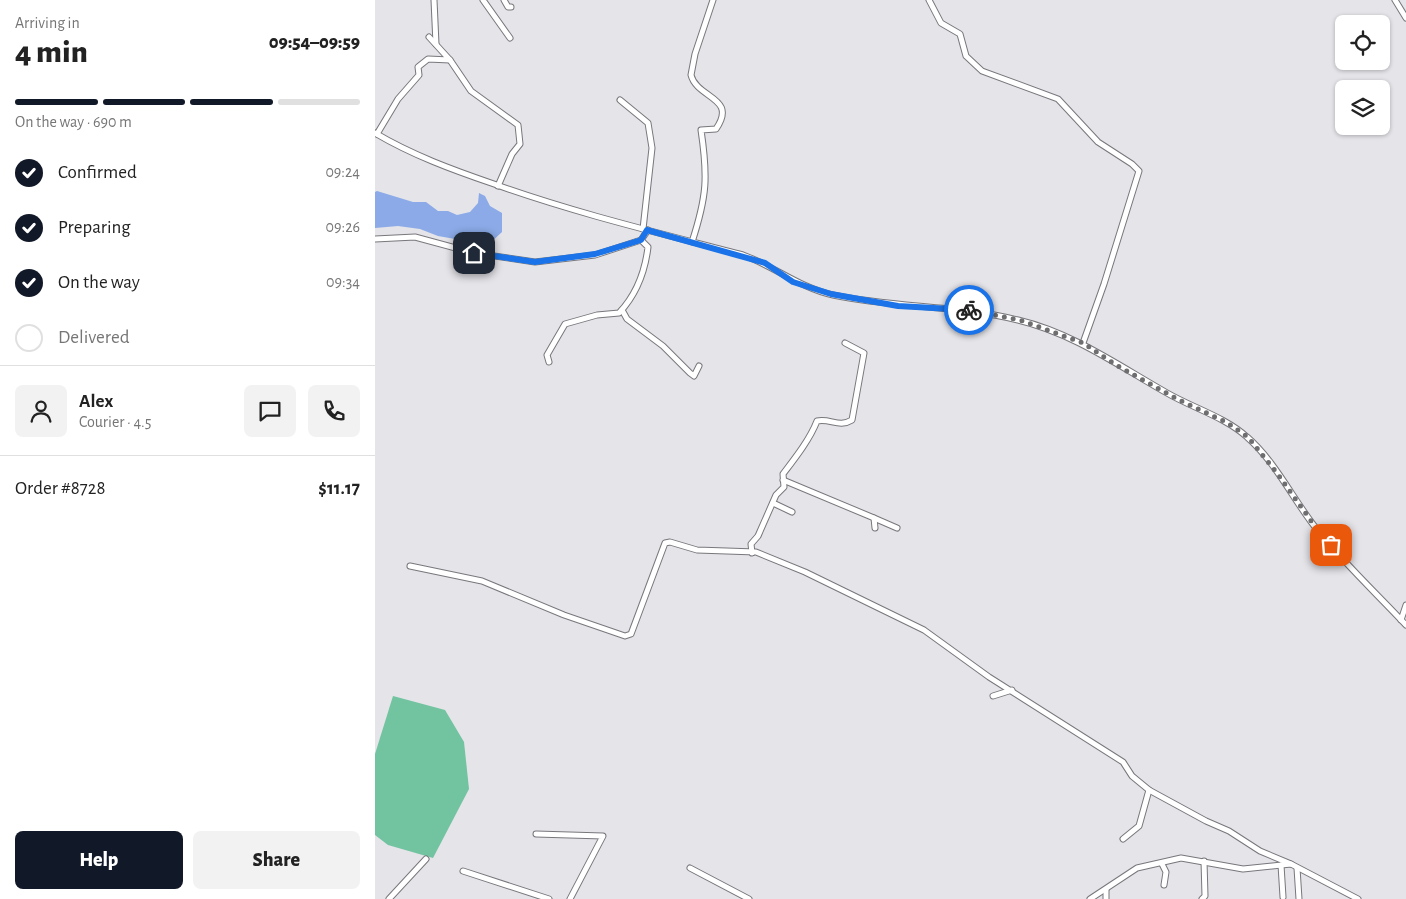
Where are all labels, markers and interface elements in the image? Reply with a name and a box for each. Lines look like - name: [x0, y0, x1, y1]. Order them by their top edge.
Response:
- text: Arriving in: [15, 15, 80, 31]
- map controls: [1335, 15, 1390, 135]
- button: locate: [1335, 15, 1390, 70]
- text: 09:54–09:59: [269, 33, 360, 52]
- text: 4 min: [15, 36, 88, 68]
- button: layers: [1335, 80, 1390, 135]
- text: On the way · 690 m: [15, 114, 132, 130]
- icon: check: [15, 159, 43, 187]
- text: Confirmed: [58, 163, 137, 182]
- text: 09:24: [325, 164, 360, 180]
- icon: check: [15, 214, 43, 242]
- text: Preparing: [58, 218, 131, 237]
- text: 09:26: [326, 219, 360, 235]
- pin: [453, 232, 495, 274]
- icon: home: [460, 239, 488, 267]
- icon: check: [15, 269, 43, 297]
- text: On the way: [58, 273, 140, 292]
- text: 09:34: [326, 274, 360, 290]
- courier: [944, 285, 994, 335]
- icon: bike: [955, 296, 983, 324]
- text: Delivered: [58, 328, 130, 347]
- button: person: [15, 385, 67, 437]
- button: chat: [244, 385, 296, 437]
- button: phone: [308, 385, 360, 437]
- text: Alex: [79, 392, 113, 411]
- text: Courier · 4.5: [79, 414, 151, 430]
- text: Order #8728: [15, 479, 105, 498]
- text: $11.17: [318, 479, 360, 498]
- pin: [1310, 524, 1352, 566]
- icon: bag: [1317, 531, 1345, 559]
- button: Help: [15, 831, 183, 889]
- button: Share: [193, 831, 360, 889]

